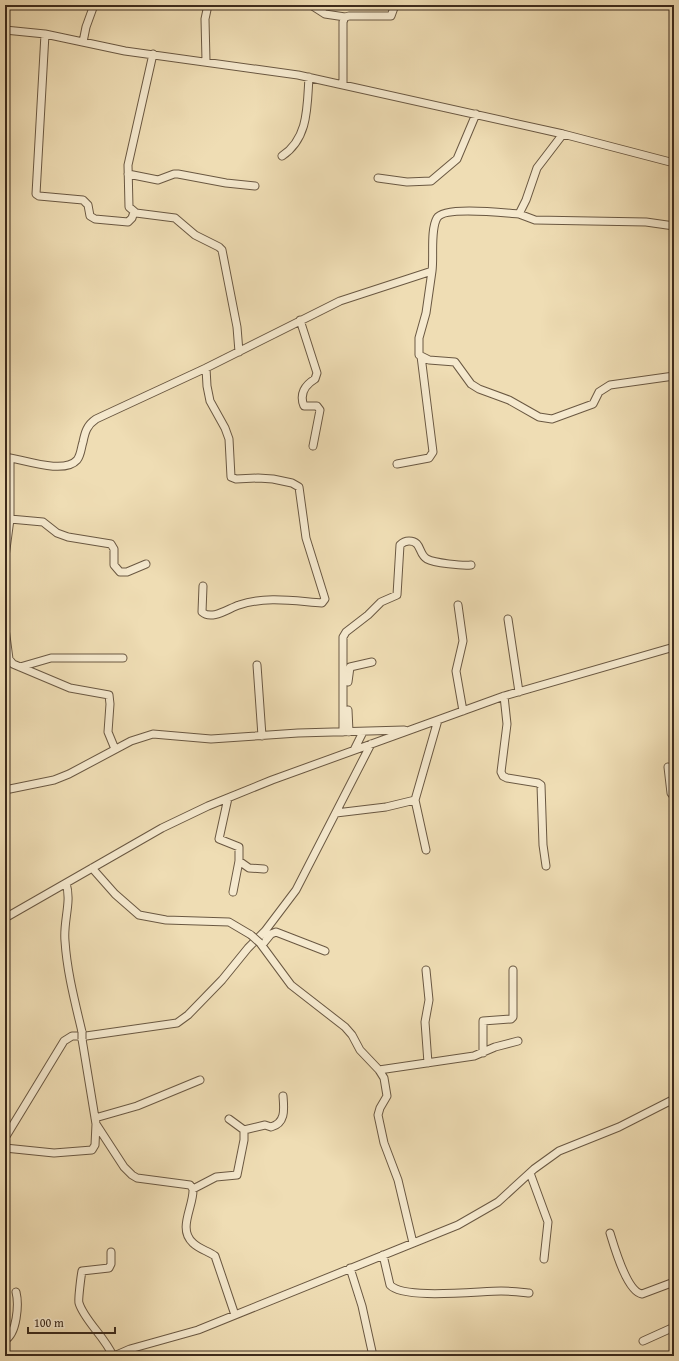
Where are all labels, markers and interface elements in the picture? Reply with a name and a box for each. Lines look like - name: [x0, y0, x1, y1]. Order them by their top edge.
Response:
- scale bar: [28, 1309, 115, 1335]
- text: 100 m: [34, 1314, 64, 1331]

